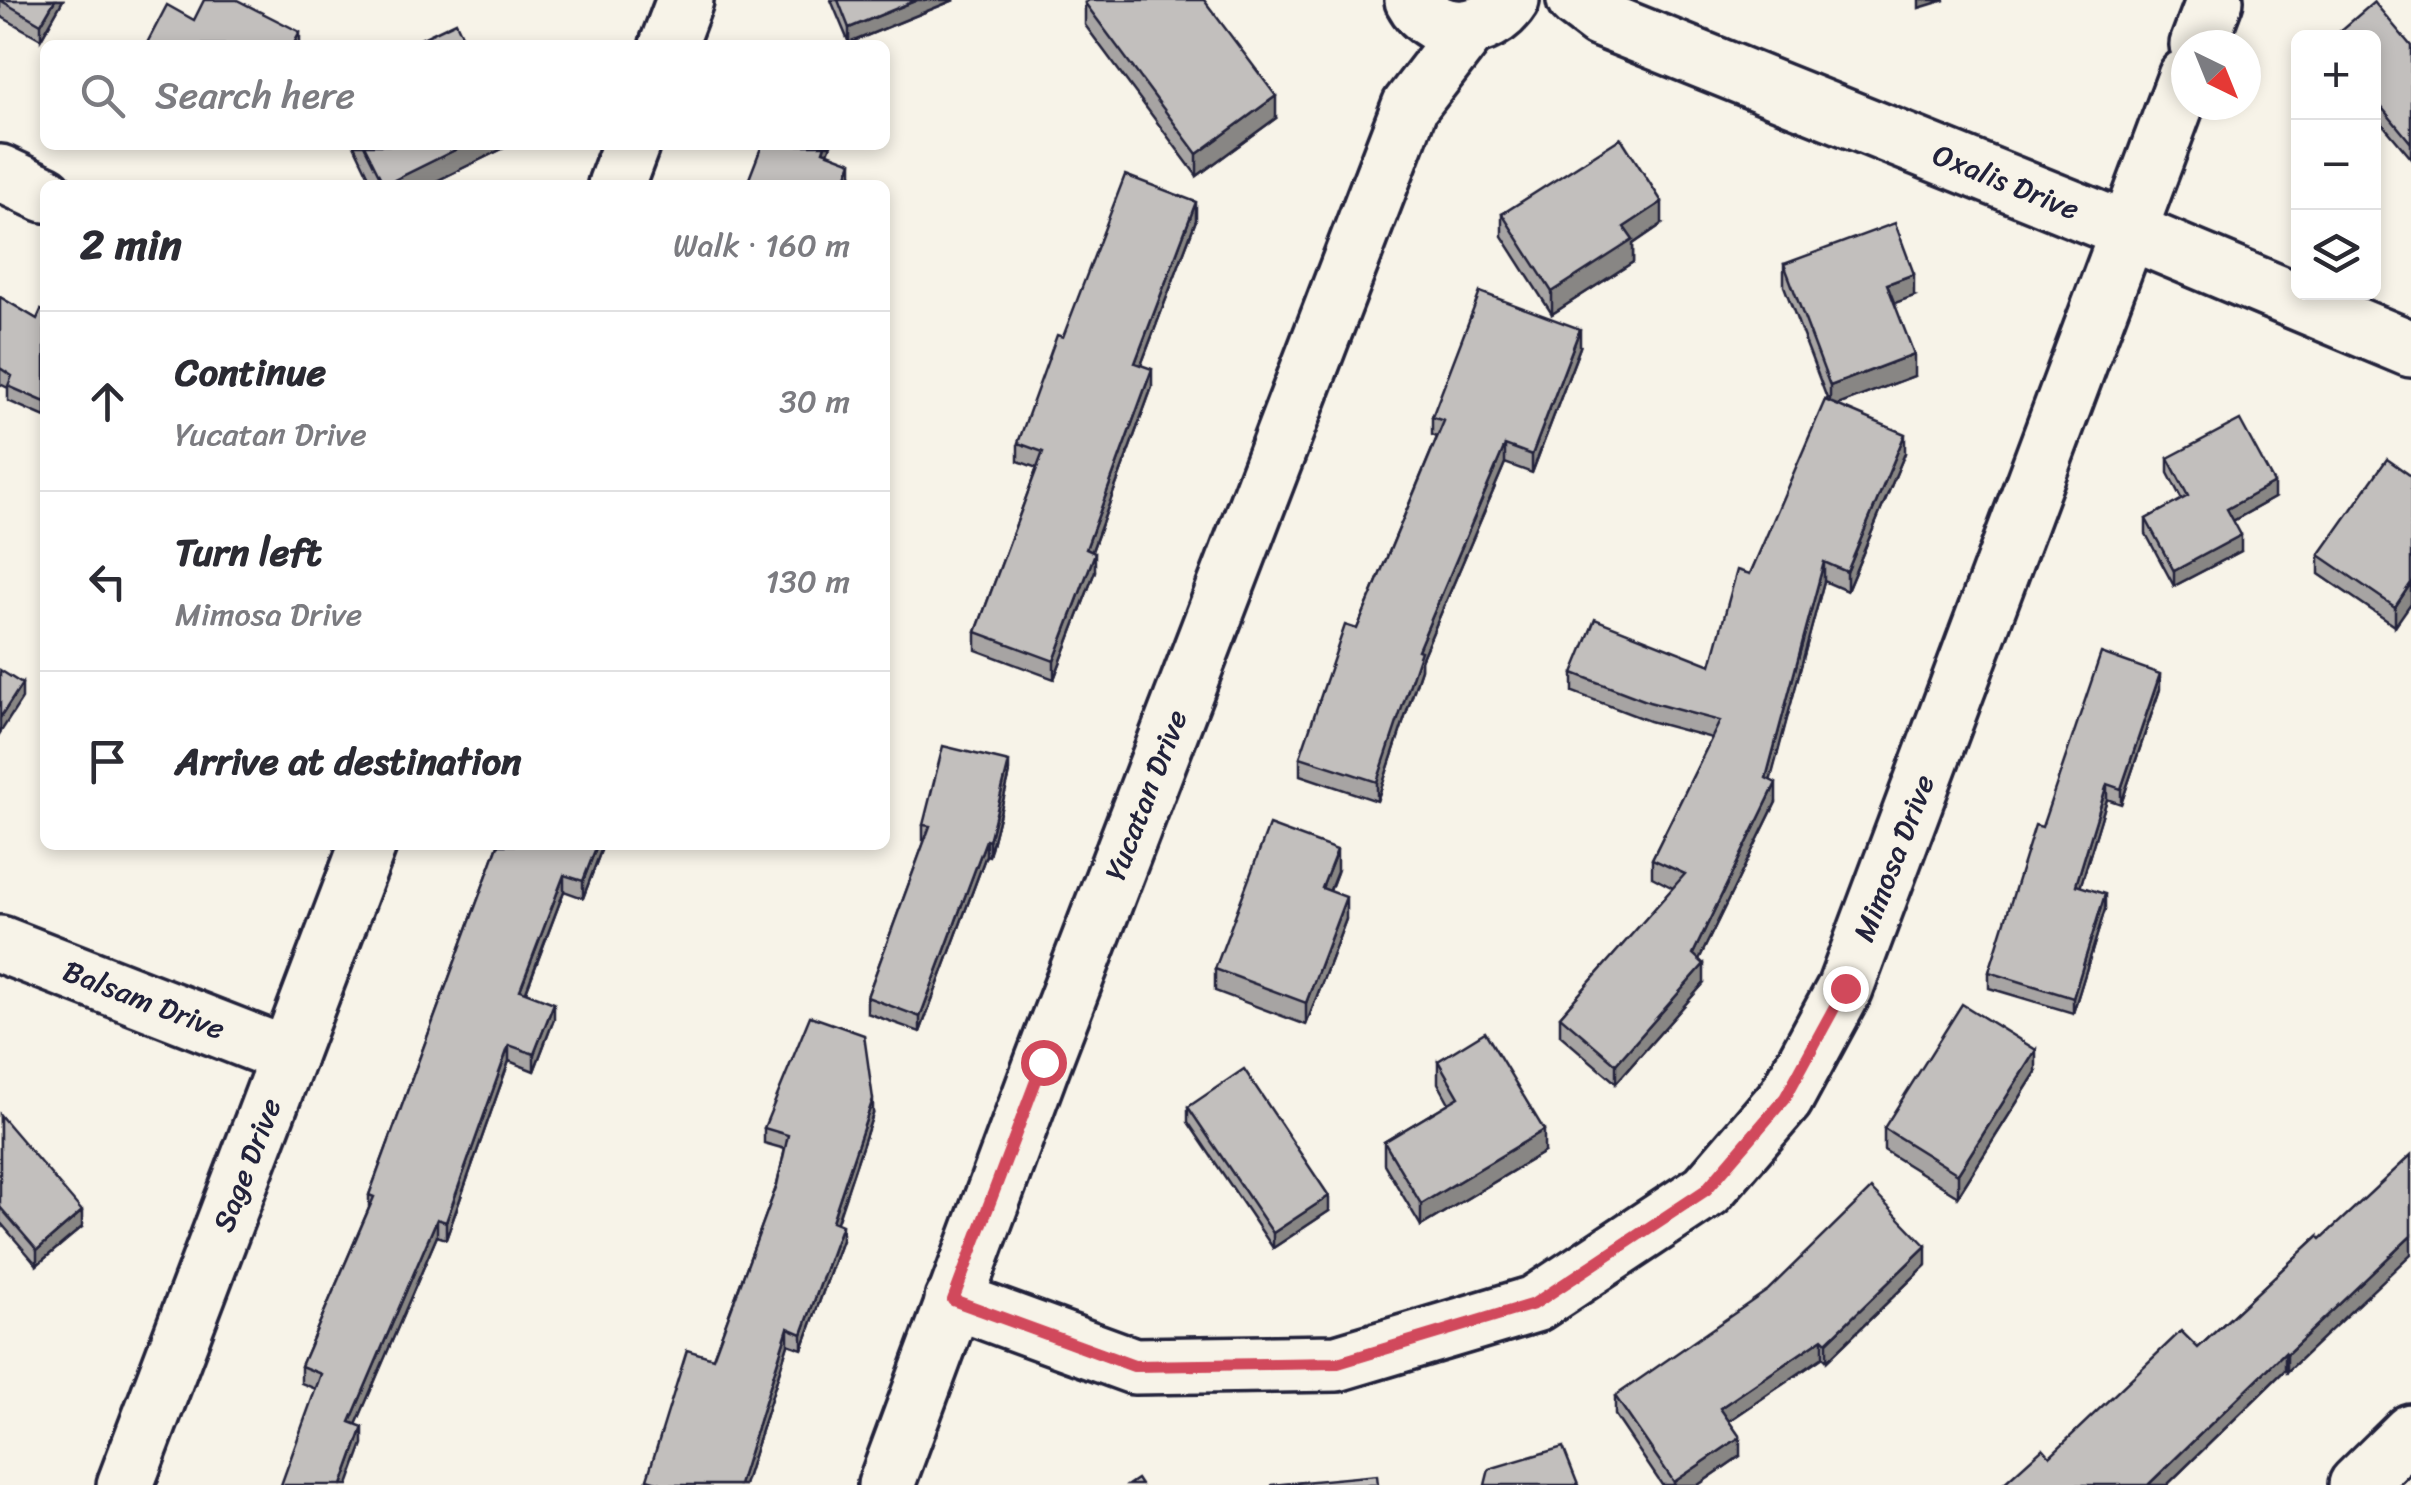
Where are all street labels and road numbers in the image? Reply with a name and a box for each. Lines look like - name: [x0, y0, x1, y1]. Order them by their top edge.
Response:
- street label: Oxalis Drive: [1924, 128, 2088, 236]
- street label: Yucatan Drive: [1089, 701, 1203, 889]
- street label: Mimosa Drive: [1837, 766, 1951, 950]
- street label: Balsam Drive: [55, 944, 233, 1056]
- street label: Sage Drive: [197, 1090, 297, 1240]

